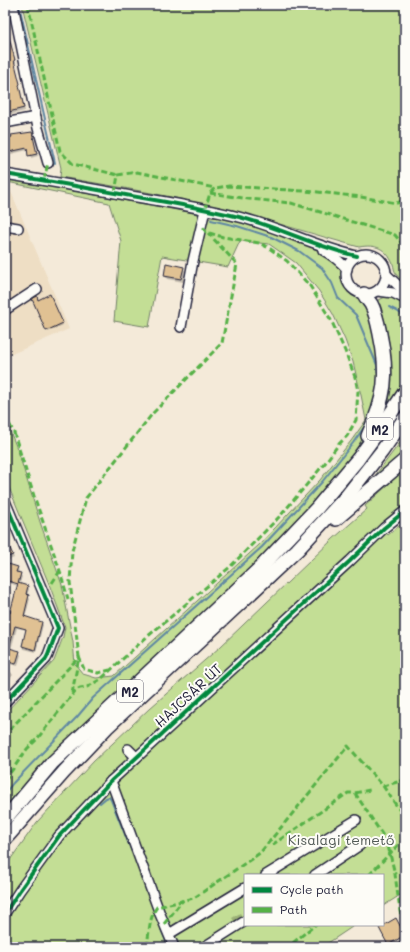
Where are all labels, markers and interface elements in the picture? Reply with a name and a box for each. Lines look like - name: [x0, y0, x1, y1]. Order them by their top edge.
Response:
- road number: M2: [367, 418, 393, 440]
- street label: HAJCSÁR ÚT: [150, 659, 226, 731]
- road number: M2: [117, 680, 143, 702]
- park label: Kisalagi temető: [288, 830, 394, 849]
- legend: [244, 874, 384, 926]
- text: Cycle path: [280, 881, 343, 897]
- text: Path: [280, 901, 307, 917]

